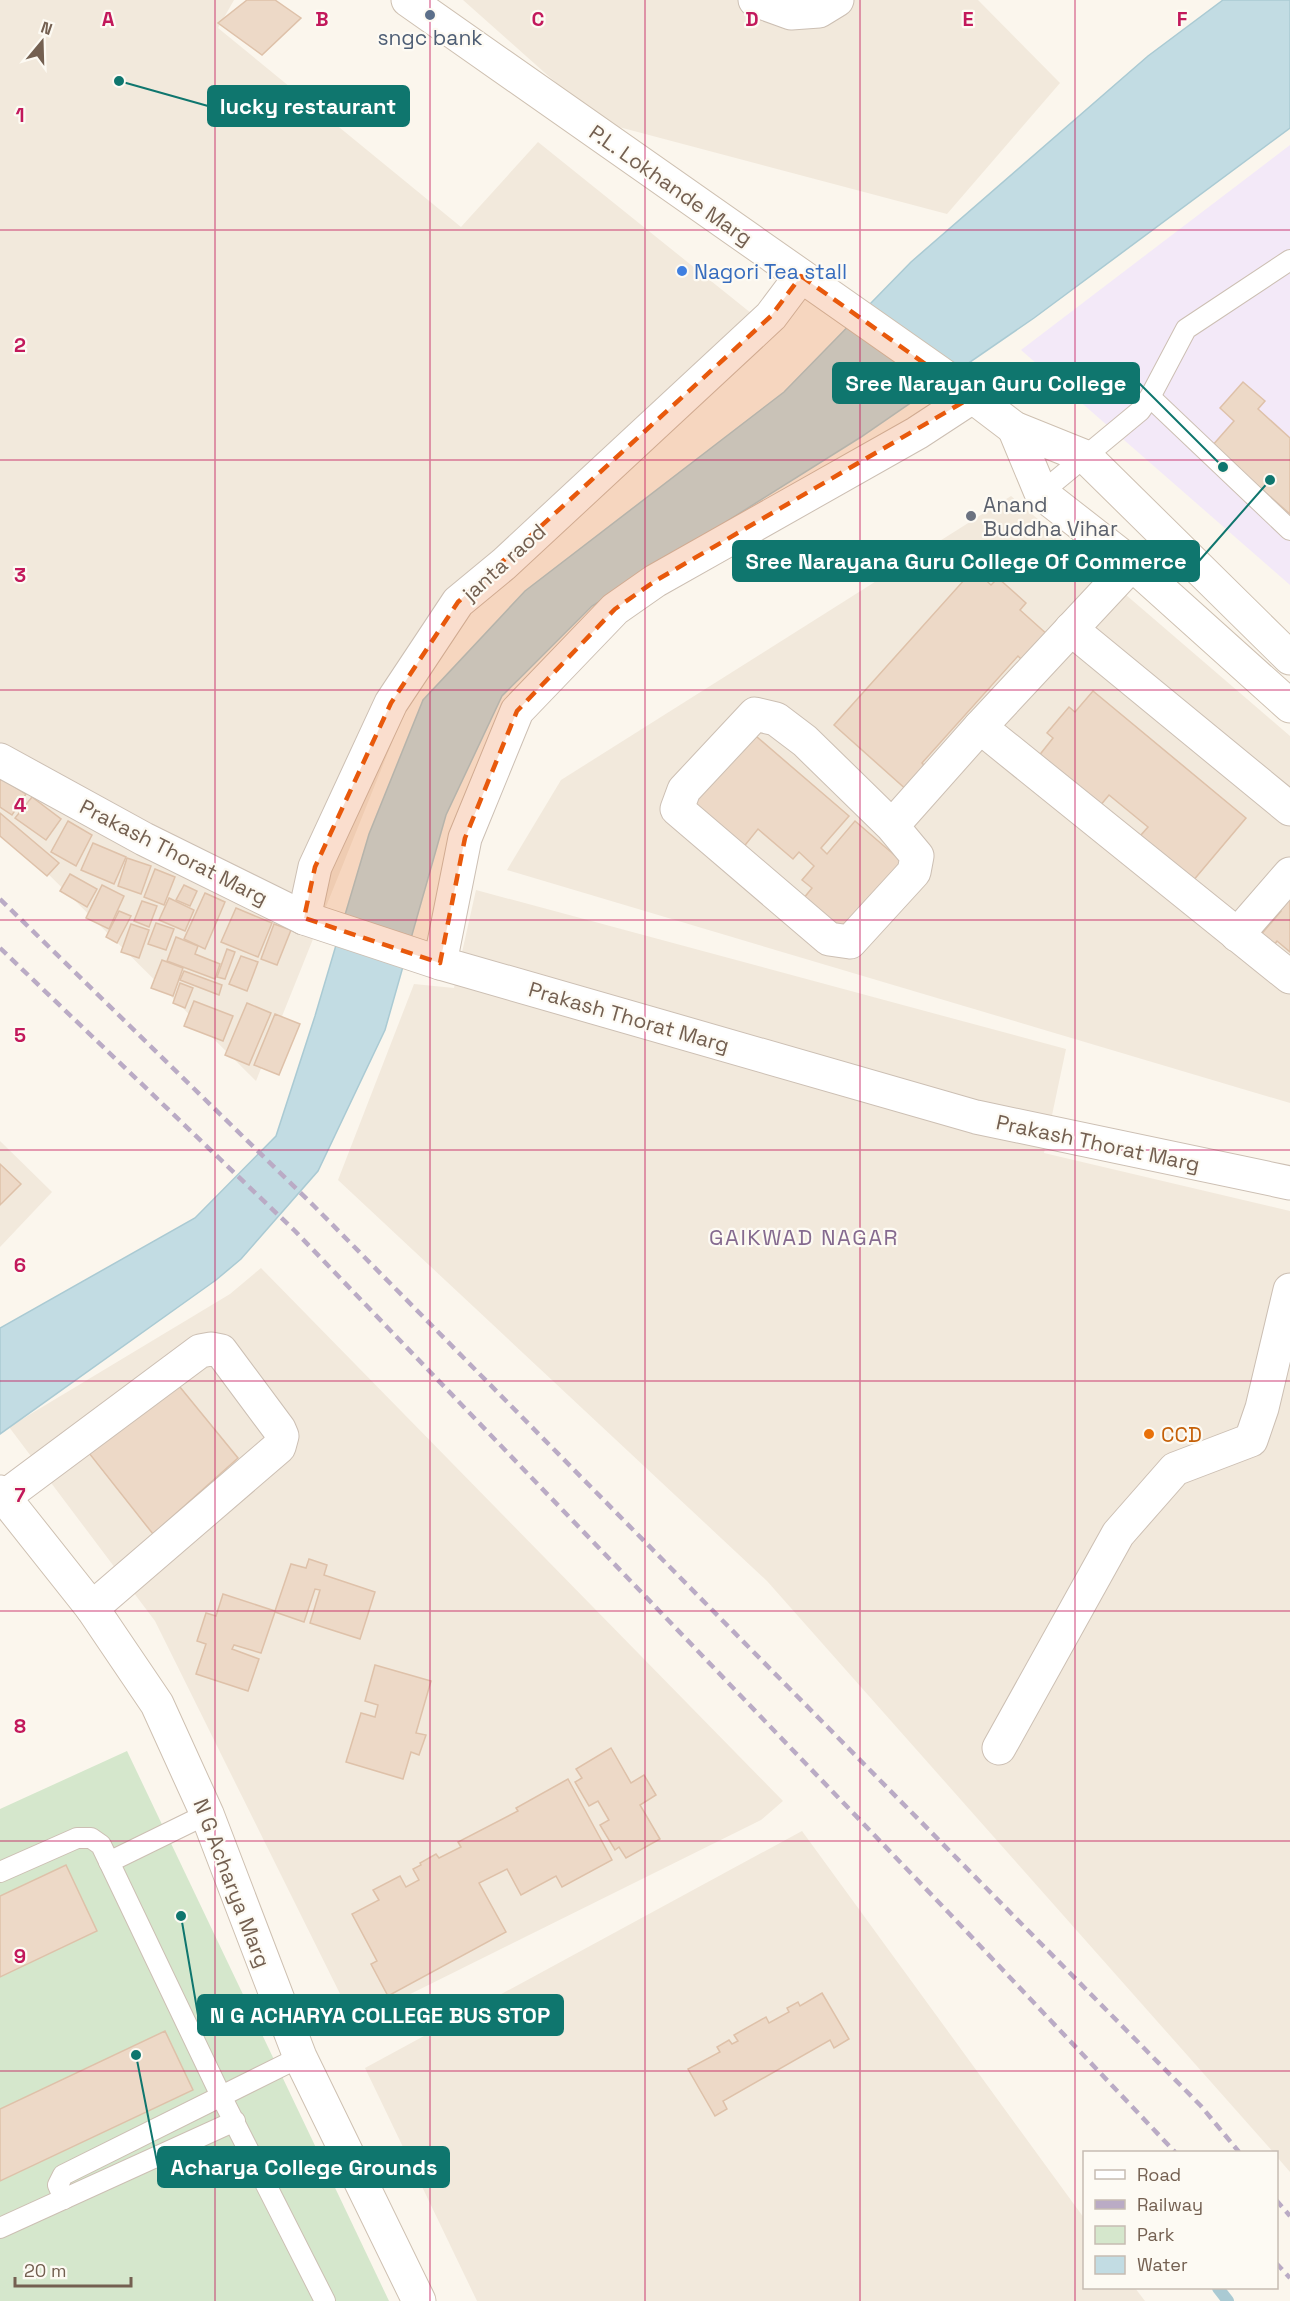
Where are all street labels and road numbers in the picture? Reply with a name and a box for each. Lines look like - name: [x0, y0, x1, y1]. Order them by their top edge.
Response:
- street label: P.L. Lokhande Marg: [584, 119, 758, 251]
- street label: janta raod: [456, 518, 551, 607]
- street label: Prakash Thorat Marg: [75, 793, 273, 911]
- street label: Prakash Thorat Marg: [526, 975, 732, 1059]
- street label: Prakash Thorat Marg: [994, 1108, 1202, 1178]
- street label: N G Acharya Marg: [187, 1795, 277, 1971]

